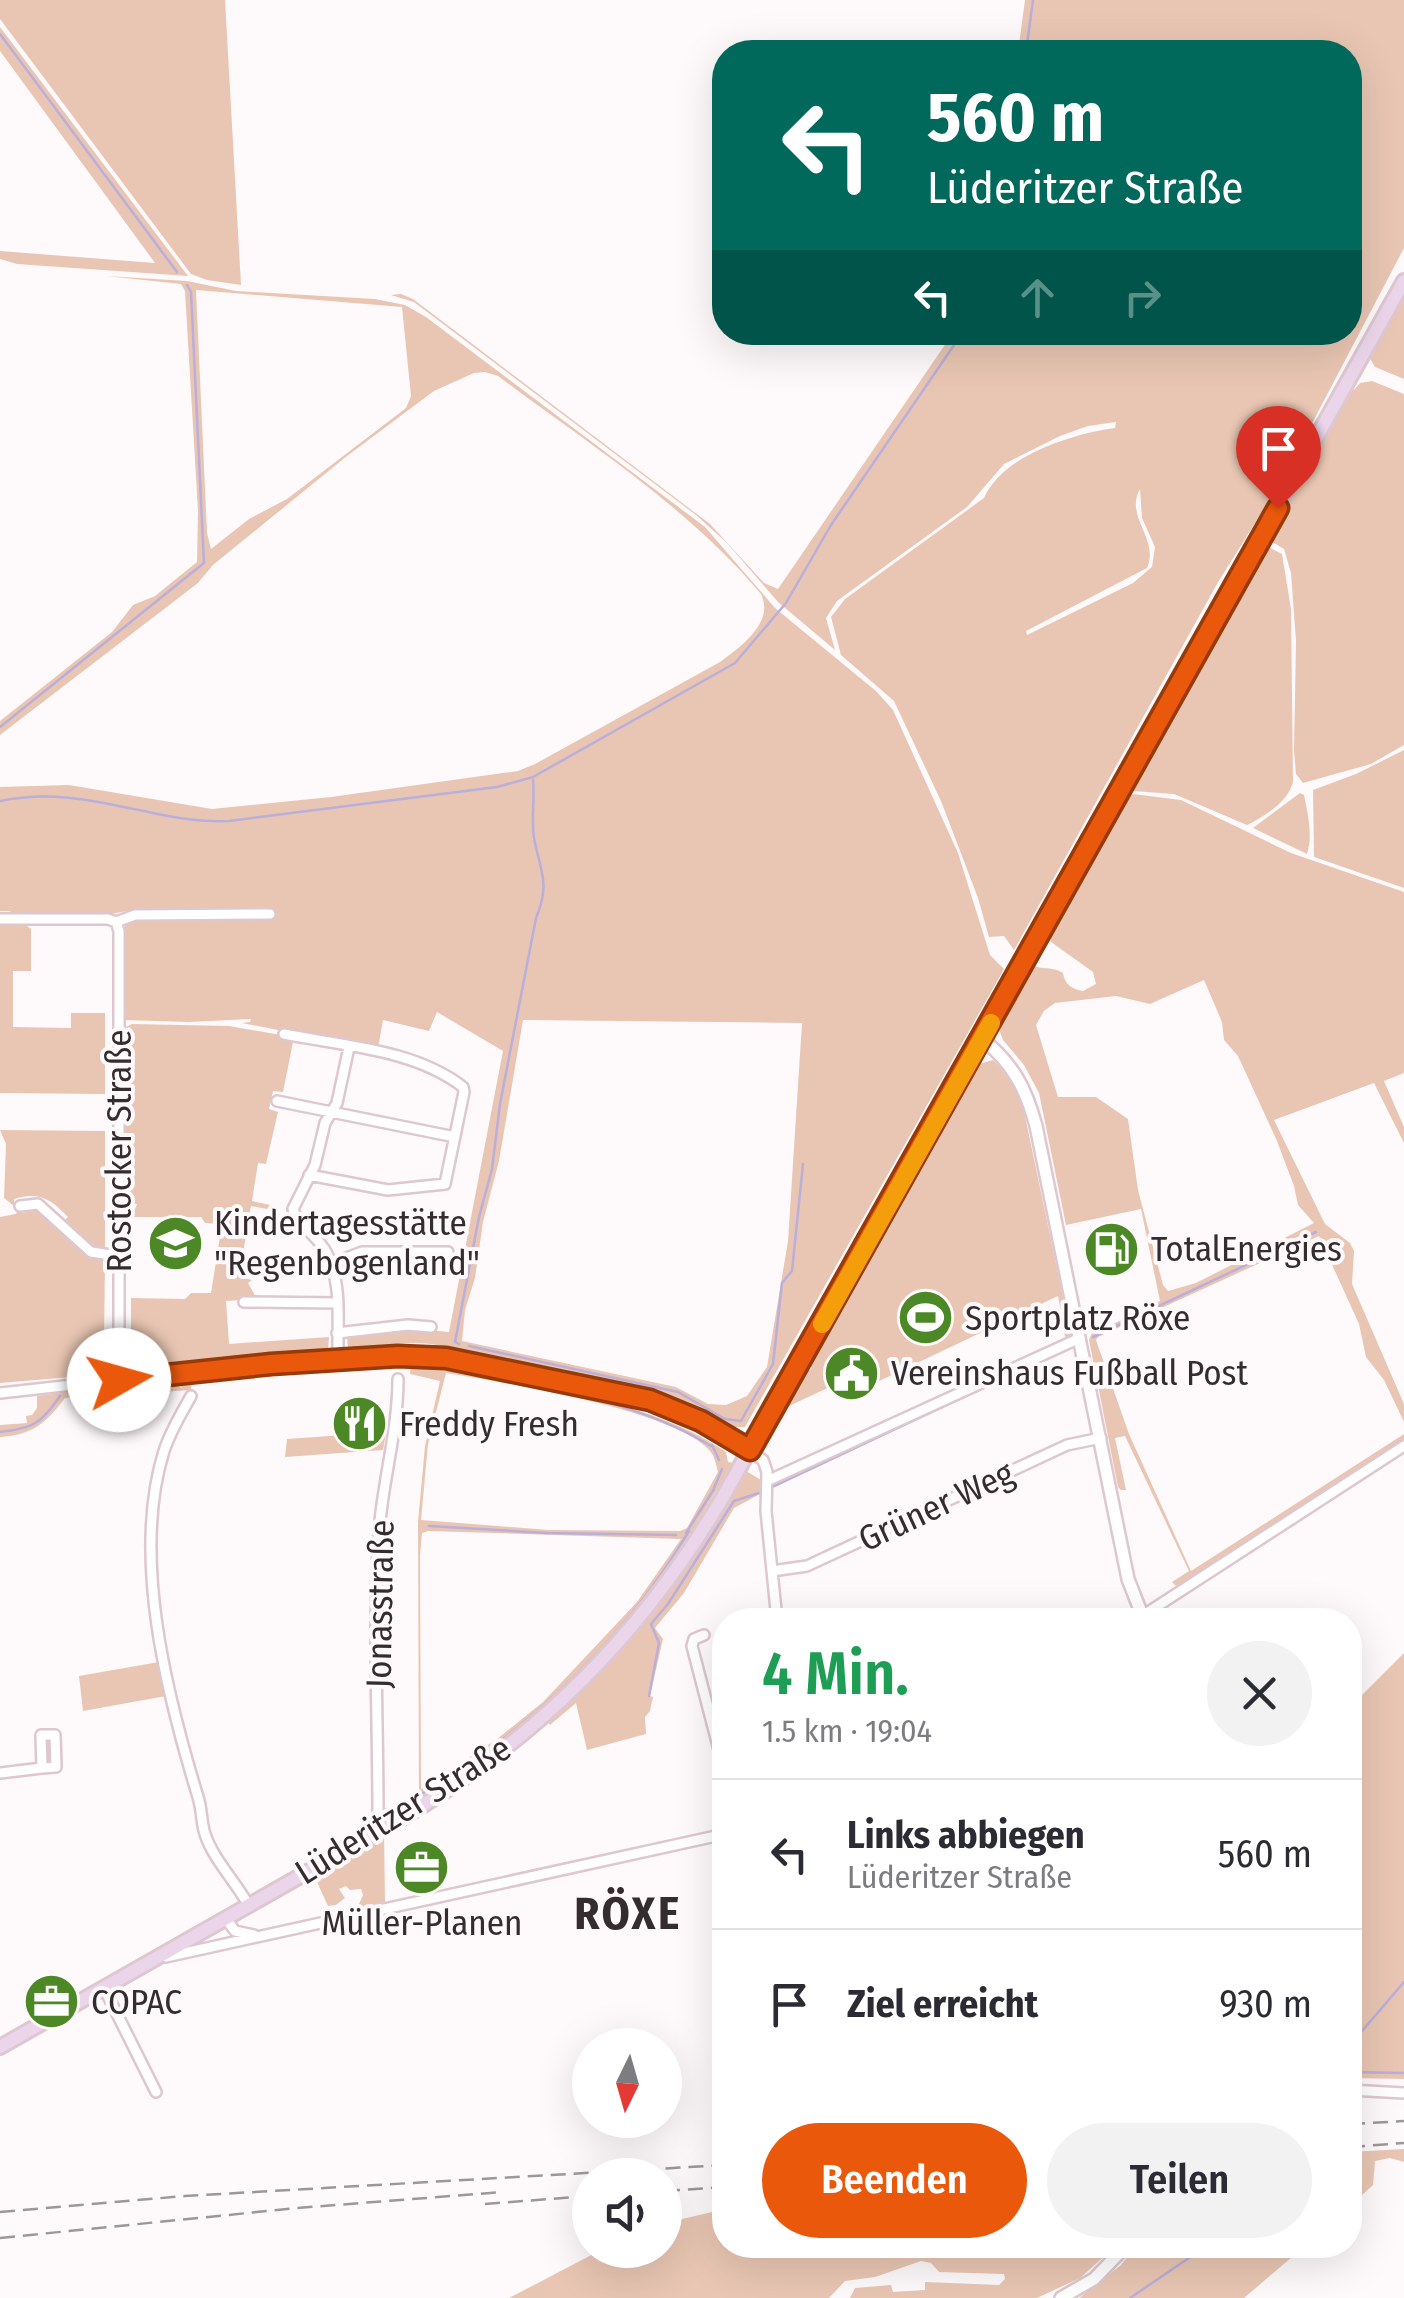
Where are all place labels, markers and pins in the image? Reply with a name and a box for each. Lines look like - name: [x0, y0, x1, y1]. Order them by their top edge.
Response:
- pin: [1236, 406, 1321, 509]
- place label: Kindertagesstätte "Regenbogenland": [214, 1202, 480, 1284]
- school or university icon: Kindertagesstätte "Regenbogenland": [145, 1213, 205, 1273]
- fuel station icon: TotalEnergies: [1082, 1219, 1142, 1279]
- place label: TotalEnergies: [1151, 1228, 1342, 1270]
- sports icon: Sportplatz Röxe: [896, 1288, 956, 1348]
- place label: Sportplatz Röxe: [965, 1297, 1190, 1339]
- public building icon: Vereinshaus Fußball Post: [822, 1343, 882, 1403]
- place label: Vereinshaus Fußball Post: [891, 1352, 1249, 1394]
- restaurant icon: Freddy Fresh: [330, 1394, 390, 1454]
- place label: Freddy Fresh: [399, 1403, 579, 1445]
- office icon: Müller-Planen: [392, 1837, 452, 1897]
- place label: Müller-Planen: [321, 1902, 523, 1944]
- office icon: COPAC: [22, 1972, 82, 2032]
- place label: COPAC: [91, 1981, 182, 2023]

